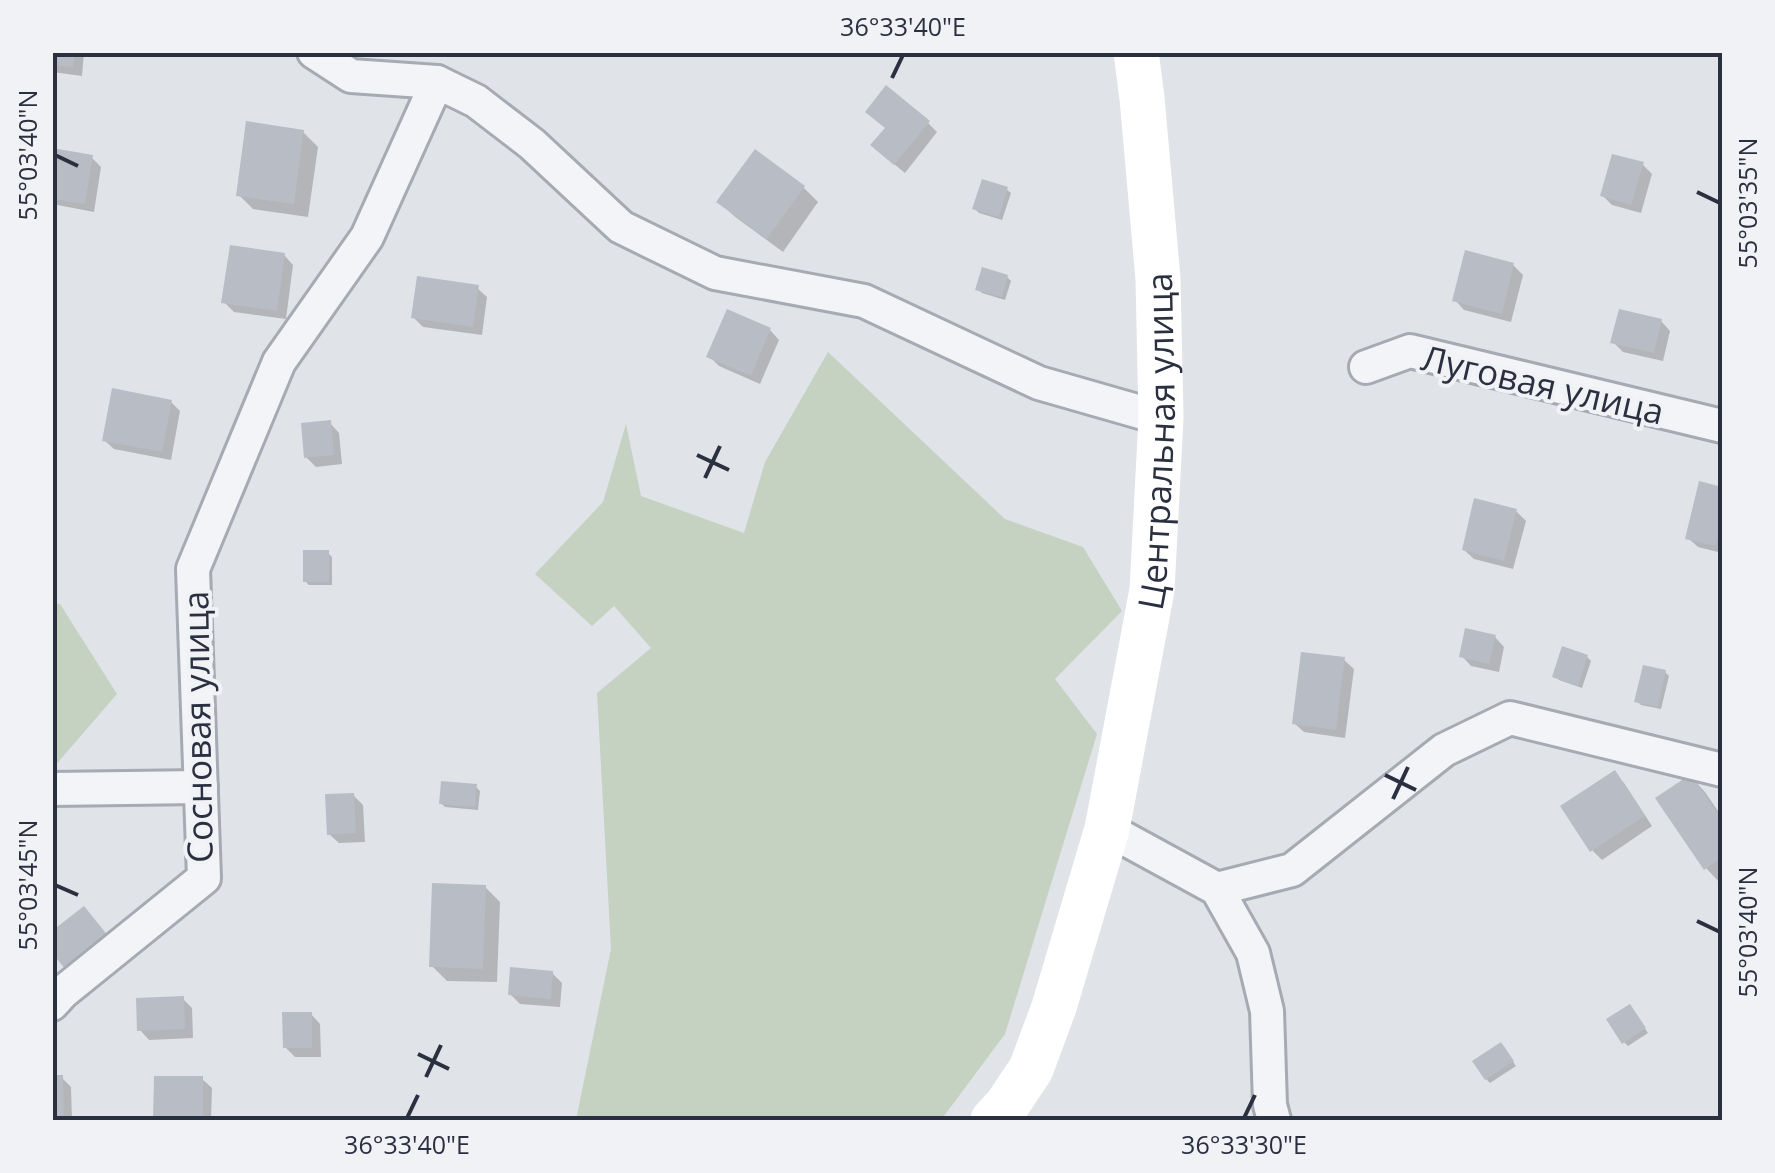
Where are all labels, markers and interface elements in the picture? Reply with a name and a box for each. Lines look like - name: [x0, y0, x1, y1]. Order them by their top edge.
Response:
- text: 36°33'40"E: [840, 9, 966, 43]
- text: 55°03'40"N: [10, 90, 44, 220]
- text: 55°03'35"N: [1730, 138, 1764, 268]
- street label: Центральная улица: [1125, 272, 1185, 613]
- street label: Луговая улица: [1417, 333, 1669, 435]
- street label: Сосновая улица: [171, 590, 223, 864]
- text: 55°03'45"N: [10, 820, 44, 950]
- text: 55°03'40"N: [1730, 867, 1764, 997]
- text: 36°33'40"E: [344, 1127, 470, 1161]
- text: 36°33'30"E: [1181, 1127, 1307, 1161]

